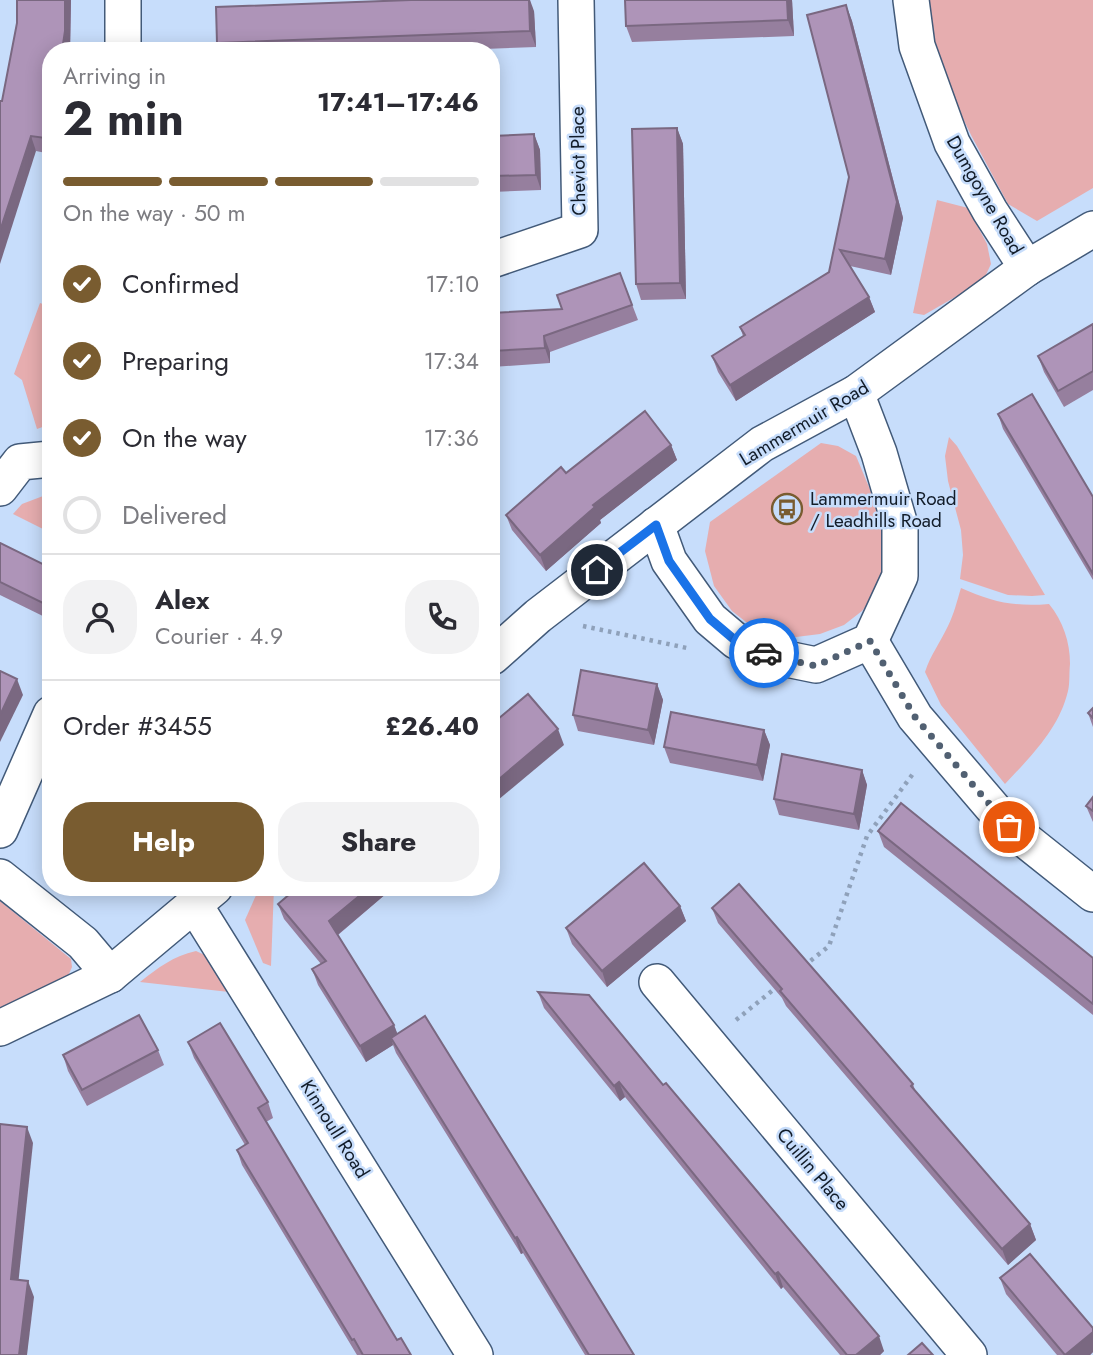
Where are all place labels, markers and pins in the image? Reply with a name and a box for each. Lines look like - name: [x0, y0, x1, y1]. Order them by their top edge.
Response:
- place label: Lammermuir Road / Leadhills Road: [810, 485, 957, 534]
- bus stop icon: Lammermuir Road / Leadhills Road: [770, 492, 804, 526]
- pin: [567, 540, 627, 600]
- pin: [979, 797, 1039, 857]

